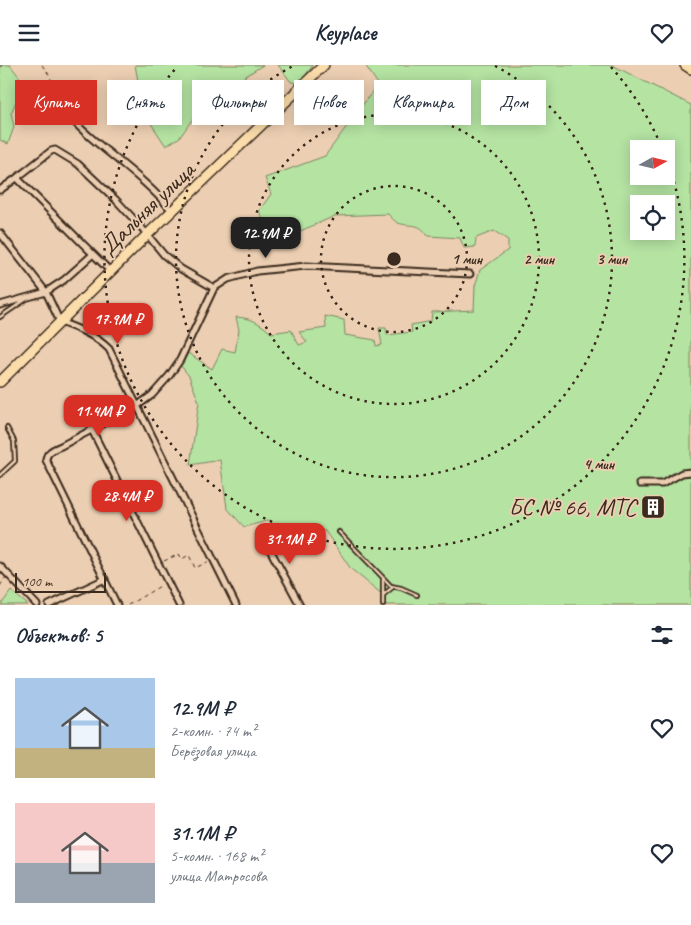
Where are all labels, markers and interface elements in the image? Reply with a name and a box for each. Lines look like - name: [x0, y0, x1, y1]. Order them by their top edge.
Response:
- icon: menu: [15, 19, 43, 47]
- text: Keyplace: [315, 19, 376, 47]
- icon: heart: [648, 19, 676, 47]
- chip: Купить: [15, 80, 97, 125]
- chip: Снять: [107, 80, 182, 125]
- chip: Фильтры: [192, 80, 284, 125]
- chip: Новое: [294, 80, 364, 125]
- chip: Квартира: [374, 80, 471, 125]
- chip: Дом: [481, 80, 546, 125]
- north arrow: [630, 140, 675, 185]
- map controls: [630, 140, 675, 240]
- street label: Дальняя улица: [93, 154, 203, 261]
- button: locate: [630, 195, 675, 240]
- pin: 12.9M ₽: [220, 217, 312, 259]
- text: 12.9M ₽: [242, 223, 290, 243]
- centre of rings: [385, 250, 403, 268]
- text: 1 мин: [452, 250, 484, 269]
- text: 2 мин: [524, 250, 556, 269]
- text: 3 мин: [597, 250, 629, 269]
- pin: 17.9M ₽: [72, 303, 164, 345]
- text: 17.9M ₽: [94, 309, 142, 329]
- pin: 11.4M ₽: [53, 395, 145, 437]
- text: 11.4M ₽: [75, 401, 123, 421]
- text: 4 мин: [584, 455, 616, 474]
- pin: 28.4M ₽: [81, 479, 173, 522]
- text: 28.4M ₽: [103, 486, 151, 506]
- place label: БС № 66, МТС: [509, 492, 638, 522]
- building icon: БС № 66, МТС: [640, 494, 666, 520]
- pin: 31.1M ₽: [244, 523, 336, 565]
- text: 31.1M ₽: [266, 529, 314, 549]
- scale bar: [15, 570, 106, 593]
- text: 100 m: [22, 573, 52, 590]
- icon: filters: [648, 621, 676, 649]
- text: Объектов: 5: [15, 622, 103, 648]
- text: 12.9M ₽: [170, 695, 234, 721]
- icon: home: [55, 698, 115, 758]
- icon: heart: [648, 714, 676, 742]
- text: 2-комн. · 74 m²: [170, 721, 256, 741]
- text: Берёзовая улица: [170, 741, 256, 761]
- text: 31.1M ₽: [170, 820, 234, 846]
- icon: home: [55, 823, 115, 883]
- icon: heart: [648, 839, 676, 867]
- text: 5-комн. · 168 m²: [170, 846, 263, 866]
- text: улица Матросова: [170, 866, 267, 886]

